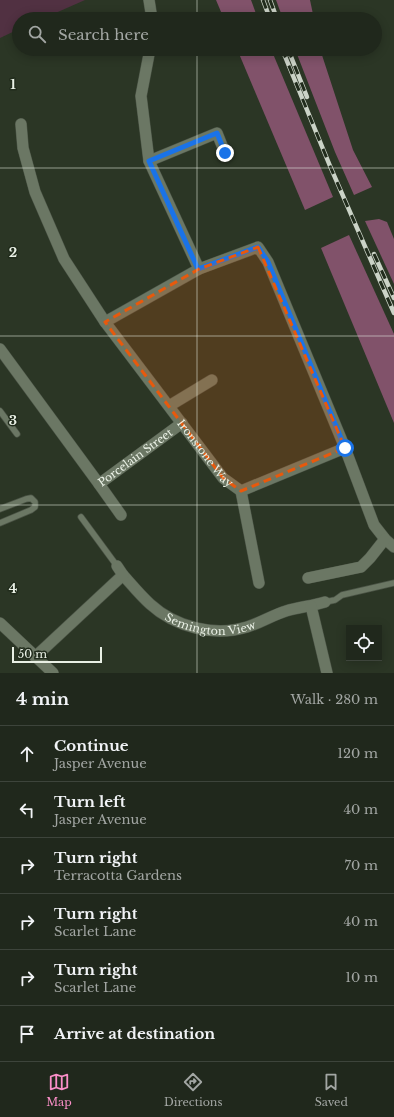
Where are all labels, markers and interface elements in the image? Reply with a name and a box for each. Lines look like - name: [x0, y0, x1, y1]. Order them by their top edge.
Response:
- search box: [12, 12, 382, 56]
- icon: search: [26, 23, 48, 45]
- text: Search here: [58, 25, 149, 44]
- text: 1: [10, 76, 16, 93]
- route end: [216, 144, 234, 162]
- text: 2: [9, 244, 17, 261]
- text: 3: [9, 412, 17, 429]
- street label: Ironstone Way: [174, 417, 236, 490]
- street label: Porcelain Street: [95, 425, 176, 489]
- route start: [336, 439, 354, 457]
- text: 4: [9, 580, 18, 597]
- street label: Semington View: [163, 610, 258, 638]
- map controls: [346, 625, 382, 661]
- button: locate: [346, 625, 382, 661]
- scale bar: [12, 645, 102, 664]
- text: 50 m: [18, 647, 47, 661]
- text: 4 min: [16, 689, 69, 710]
- text: Walk · 280 m: [291, 691, 378, 708]
- text: Continue: [54, 736, 129, 755]
- icon: ahead: [16, 743, 38, 765]
- text: 120 m: [337, 745, 378, 762]
- text: Jasper Avenue: [54, 755, 147, 772]
- text: Turn left: [54, 792, 125, 811]
- icon: left: [16, 799, 38, 821]
- text: 40 m: [343, 801, 378, 818]
- text: Jasper Avenue: [54, 811, 147, 828]
- text: Turn right: [54, 848, 137, 867]
- icon: right: [16, 855, 38, 877]
- text: 70 m: [345, 857, 378, 874]
- text: Terracotta Gardens: [54, 867, 182, 884]
- text: Turn right: [54, 904, 137, 923]
- icon: right: [16, 911, 38, 933]
- text: 40 m: [343, 913, 378, 930]
- text: Scarlet Lane: [54, 923, 136, 940]
- text: Turn right: [54, 960, 137, 979]
- icon: right: [16, 967, 38, 989]
- text: 10 m: [345, 969, 378, 986]
- text: Scarlet Lane: [54, 979, 136, 996]
- icon: arrive: [16, 1023, 38, 1045]
- text: Arrive at destination: [54, 1024, 215, 1043]
- tab: Map: [46, 1071, 72, 1109]
- tab: Directions: [164, 1071, 222, 1109]
- tab: Saved: [315, 1071, 348, 1109]

